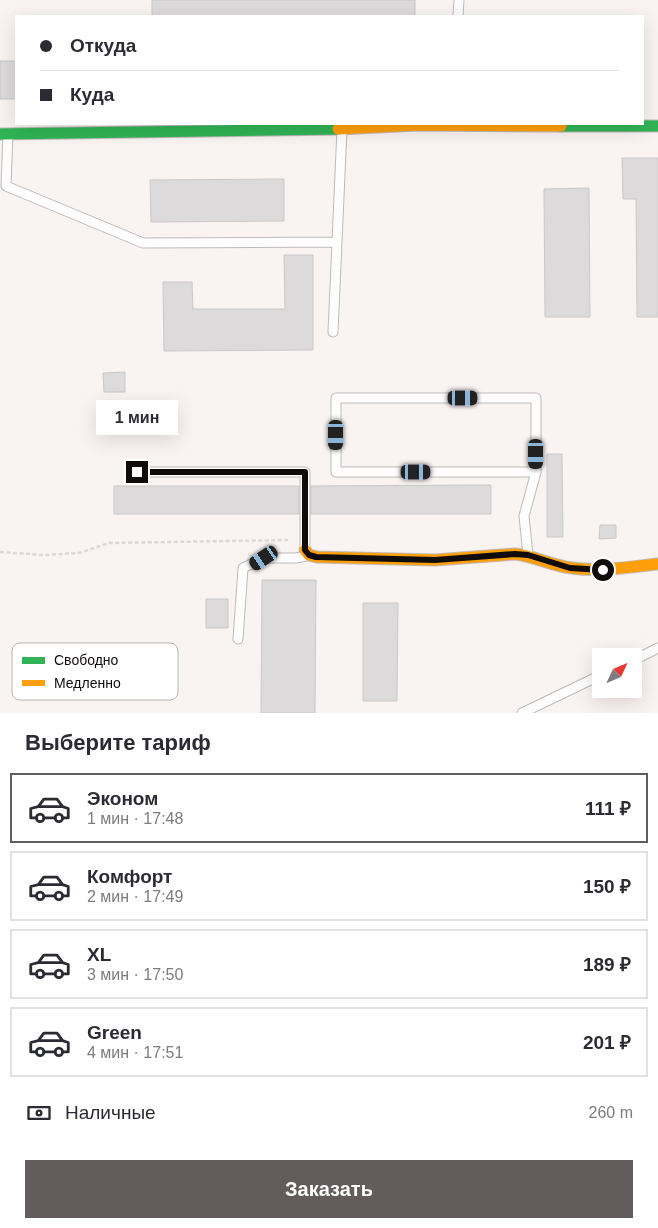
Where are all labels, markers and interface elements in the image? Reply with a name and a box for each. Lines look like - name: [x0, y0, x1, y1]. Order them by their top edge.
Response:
- text: Откуда: [70, 35, 136, 56]
- text: Куда: [70, 84, 114, 105]
- car: [448, 391, 478, 406]
- callout: 1 мин: [96, 400, 178, 434]
- text: 1 мин: [115, 409, 159, 426]
- car: [328, 420, 343, 450]
- car: [528, 439, 543, 469]
- route end: [126, 461, 148, 483]
- car: [401, 465, 431, 480]
- car: [247, 543, 280, 573]
- route start: [592, 559, 614, 581]
- legend: [12, 643, 178, 700]
- north arrow: [592, 648, 642, 698]
- map controls: [592, 648, 642, 698]
- text: Свободно: [54, 652, 119, 668]
- text: Медленно: [54, 675, 121, 691]
- text: Выберите тариф: [25, 730, 211, 755]
- icon: car: [27, 786, 72, 831]
- text: Эконом: [87, 788, 158, 809]
- text: 111 ₽: [585, 798, 631, 819]
- text: 1 мин · 17:48: [87, 810, 183, 827]
- icon: car: [27, 864, 72, 909]
- text: Комфорт: [87, 866, 172, 887]
- text: 150 ₽: [583, 876, 631, 897]
- text: 2 мин · 17:49: [87, 888, 183, 905]
- icon: car: [27, 942, 72, 987]
- text: XL: [87, 944, 111, 965]
- text: 189 ₽: [583, 954, 631, 975]
- text: 3 мин · 17:50: [87, 966, 183, 983]
- icon: car: [27, 1020, 72, 1065]
- text: Green: [87, 1022, 142, 1043]
- text: 201 ₽: [583, 1032, 631, 1053]
- text: 4 мин · 17:51: [87, 1044, 183, 1061]
- icon: cash: [25, 1099, 53, 1127]
- text: Наличные: [65, 1102, 156, 1123]
- text: 260 m: [589, 1104, 633, 1121]
- button: Заказать: [25, 1160, 633, 1218]

